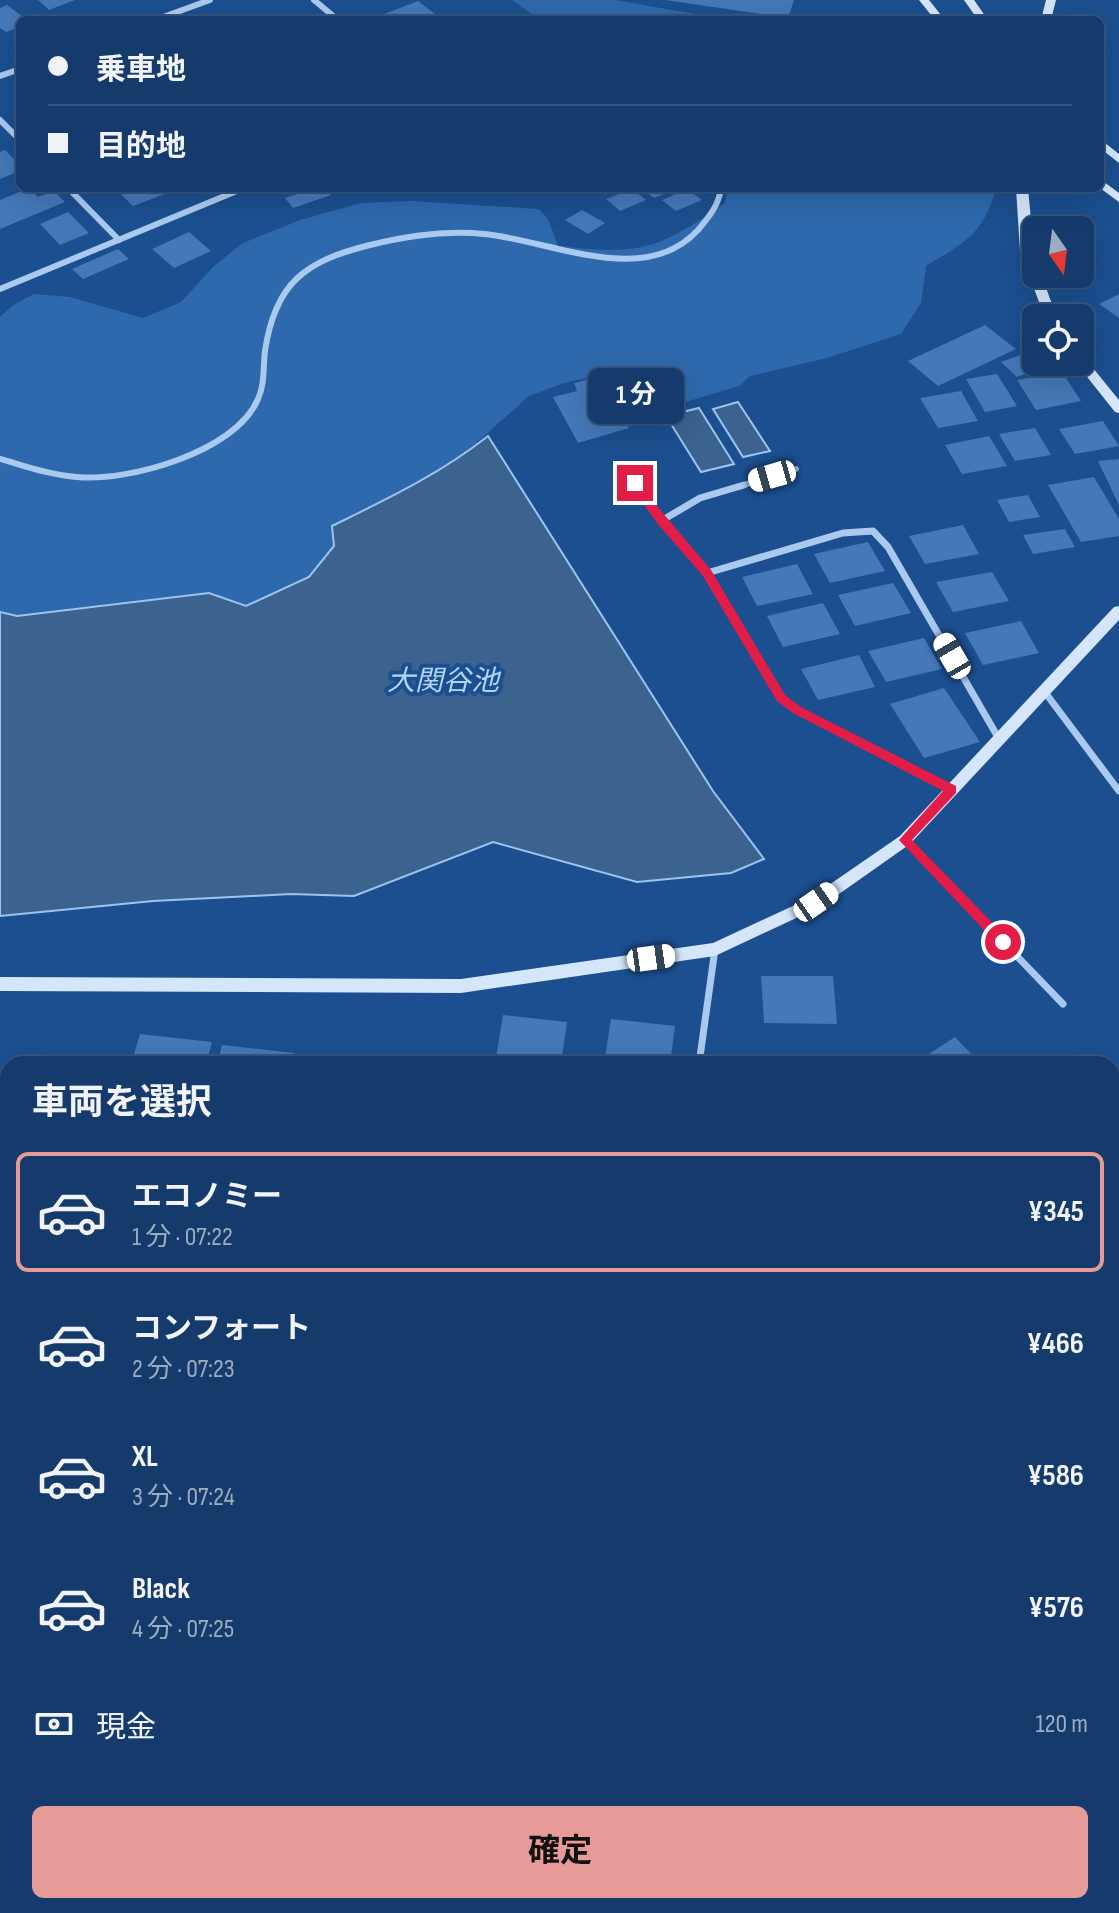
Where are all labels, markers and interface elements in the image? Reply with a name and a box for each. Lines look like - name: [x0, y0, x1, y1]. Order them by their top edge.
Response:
- text: 乗車地: [96, 52, 186, 88]
- text: 目的地: [96, 129, 186, 165]
- north arrow: [1022, 216, 1094, 288]
- map controls: [1022, 216, 1094, 376]
- button: locate: [1022, 304, 1094, 376]
- callout: 1 分: [587, 367, 683, 423]
- text: 1 分: [616, 380, 656, 411]
- car: [746, 458, 798, 494]
- route end: [617, 465, 653, 501]
- car: [930, 629, 974, 683]
- water label: 大関谷池: [387, 665, 502, 698]
- car: [789, 878, 843, 926]
- route start: [985, 924, 1021, 960]
- car: [626, 943, 676, 973]
- text: 車両を選択: [32, 1082, 212, 1125]
- icon: car: [36, 1176, 108, 1248]
- text: エコノミー: [132, 1179, 282, 1215]
- text: ¥345: [1028, 1194, 1084, 1230]
- text: 1 分 · 07:22: [132, 1222, 233, 1253]
- icon: car: [36, 1308, 108, 1380]
- text: コンフォート: [132, 1311, 311, 1347]
- text: ¥466: [1027, 1326, 1084, 1362]
- text: 2 分 · 07:23: [132, 1354, 235, 1385]
- text: XL: [132, 1439, 158, 1475]
- icon: car: [36, 1440, 108, 1512]
- text: ¥586: [1027, 1458, 1084, 1494]
- text: 3 分 · 07:24: [132, 1482, 235, 1513]
- text: Black: [132, 1571, 190, 1607]
- icon: car: [36, 1572, 108, 1644]
- text: ¥576: [1028, 1590, 1084, 1626]
- text: 4 分 · 07:25: [132, 1614, 234, 1645]
- icon: cash: [32, 1702, 76, 1746]
- text: 120 m: [1035, 1709, 1088, 1740]
- text: 現金: [96, 1710, 156, 1746]
- button: 確定: [32, 1806, 1088, 1898]

